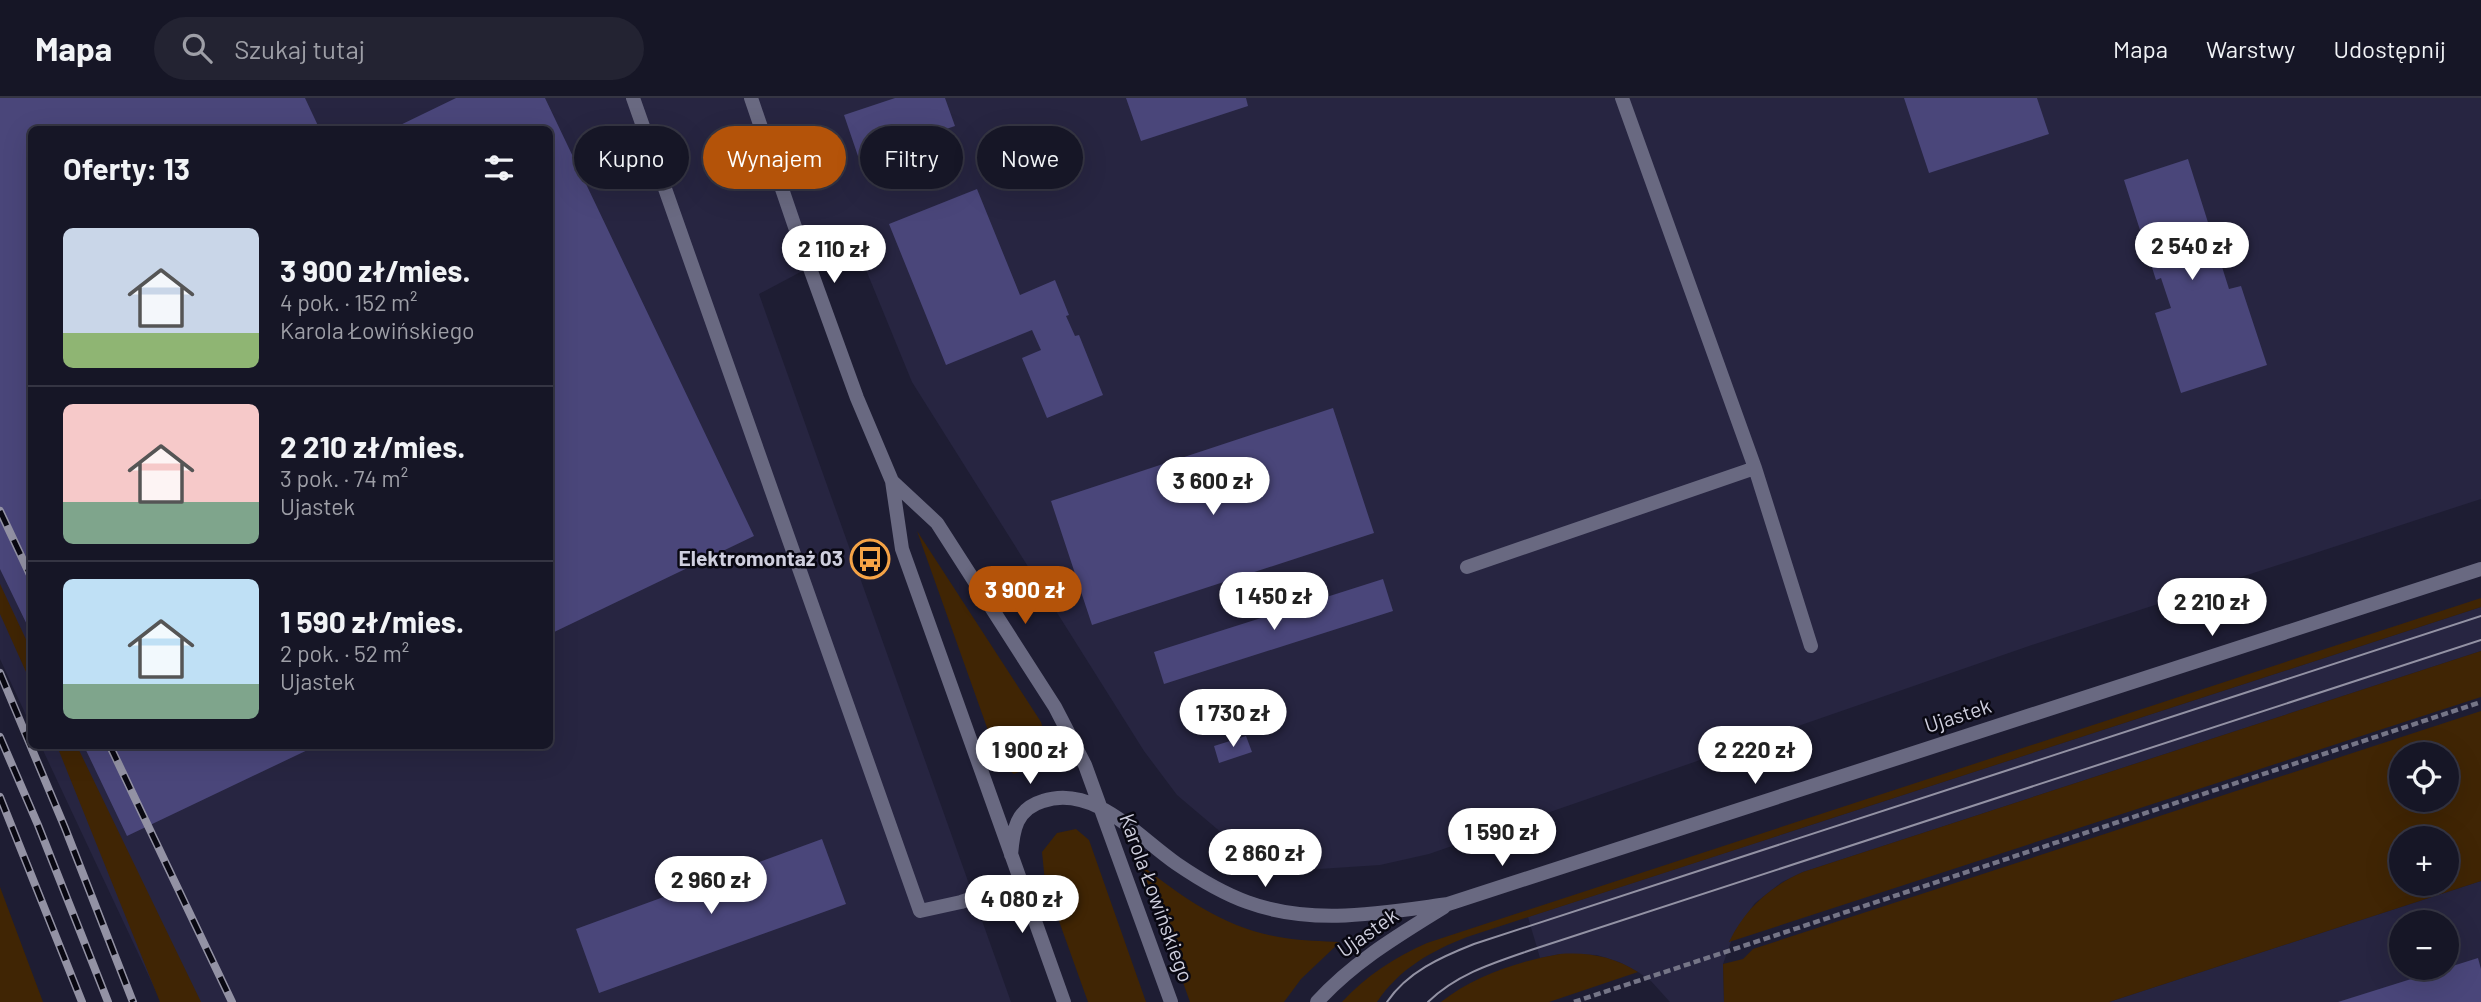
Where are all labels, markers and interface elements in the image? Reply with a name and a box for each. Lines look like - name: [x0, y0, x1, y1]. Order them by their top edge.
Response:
- search box: [154, 17, 644, 80]
- text: Mapa: [35, 28, 112, 68]
- icon: search: [178, 29, 216, 67]
- text: Szukaj tutaj: [234, 33, 365, 64]
- text: Mapa: [2113, 34, 2168, 63]
- text: Warstwy: [2206, 34, 2295, 63]
- text: Udostępnij: [2333, 34, 2446, 63]
- chip: Kupno: [574, 126, 689, 189]
- chip: Wynajem: [703, 126, 846, 189]
- chip: Filtry: [860, 126, 963, 189]
- chip: Nowe: [977, 126, 1083, 189]
- icon: filters: [480, 149, 518, 187]
- text: Oferty: 13: [63, 150, 190, 186]
- pin: 2 540 zł: [2120, 222, 2264, 282]
- pin: 2 110 zł: [762, 226, 906, 285]
- text: 2 540 zł: [2151, 231, 2233, 259]
- text: 2 110 zł: [798, 234, 870, 262]
- text: 3 900 zł/mies.: [280, 252, 471, 288]
- icon: home: [119, 256, 203, 340]
- text: 4 pok. · 152 m²: [280, 288, 418, 316]
- text: Karola Łowińskiego: [280, 316, 475, 344]
- text: 2 210 zł/mies.: [280, 428, 465, 464]
- icon: home: [119, 432, 203, 516]
- pin: 3 600 zł: [1141, 458, 1285, 517]
- text: 3 pok. · 74 m²: [280, 464, 408, 492]
- text: 3 600 zł: [1173, 466, 1253, 494]
- text: Ujastek: [280, 492, 355, 520]
- bus stop icon: Elektromontaż 03: [849, 538, 891, 580]
- place label: Elektromontaż 03: [679, 545, 843, 570]
- pin: 3 900 zł: [953, 566, 1097, 626]
- pin: 1 450 zł: [1202, 573, 1346, 632]
- text: 3 900 zł: [985, 575, 1065, 603]
- pin: 2 210 zł: [2140, 578, 2284, 638]
- text: 1 450 zł: [1235, 581, 1313, 609]
- text: 2 210 zł: [2174, 587, 2250, 615]
- text: 1 590 zł/mies.: [280, 603, 464, 639]
- icon: home: [119, 607, 203, 691]
- text: 2 pok. · 52 m²: [280, 639, 409, 667]
- text: Ujastek: [280, 667, 355, 695]
- pin: 1 730 zł: [1161, 690, 1305, 749]
- street label: Ujastek: [1921, 692, 1994, 737]
- text: 1 730 zł: [1196, 698, 1270, 726]
- pin: 1 900 zł: [958, 726, 1102, 786]
- pin: 2 220 zł: [1683, 726, 1827, 786]
- text: 1 900 zł: [992, 735, 1068, 763]
- text: 2 220 zł: [1714, 735, 1796, 763]
- map controls: [2389, 742, 2459, 980]
- button: locate: [2389, 742, 2459, 812]
- pin: 1 590 zł: [1430, 808, 1574, 868]
- street label: Karola Łowińskiego: [1115, 810, 1200, 985]
- text: 1 590 zł: [1464, 817, 1540, 845]
- button: +: [2389, 826, 2459, 896]
- pin: 2 860 zł: [1193, 830, 1337, 889]
- text: 2 860 zł: [1225, 838, 1305, 866]
- pin: 2 960 zł: [639, 856, 783, 916]
- text: 2 960 zł: [671, 865, 751, 893]
- pin: 4 080 zł: [950, 876, 1094, 935]
- text: 4 080 zł: [981, 884, 1063, 912]
- street label: Ujastek: [1332, 902, 1402, 962]
- button: −: [2389, 910, 2459, 980]

